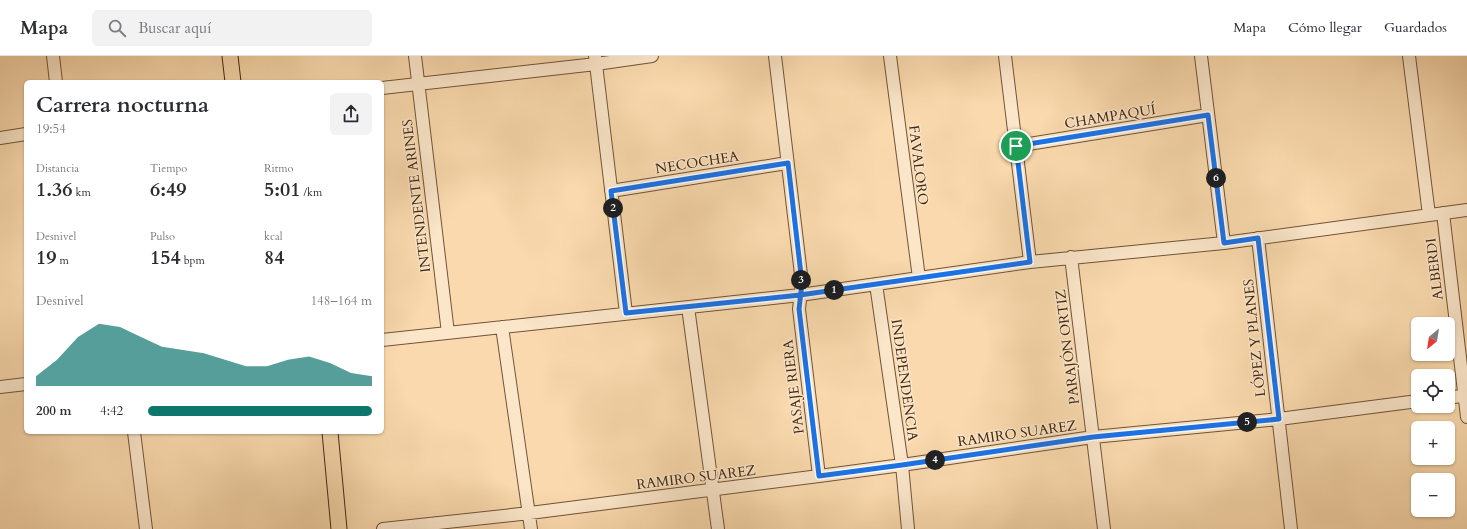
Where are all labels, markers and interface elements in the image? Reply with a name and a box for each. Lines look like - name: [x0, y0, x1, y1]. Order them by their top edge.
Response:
- search box: [92, 10, 372, 46]
- text: Mapa: [20, 15, 68, 41]
- icon: search: [106, 17, 128, 39]
- text: Buscar aquí: [138, 18, 211, 38]
- text: Mapa: [1233, 18, 1266, 37]
- text: Cómo llegar: [1288, 18, 1362, 37]
- text: Guardados: [1384, 18, 1447, 37]
- text: Carrera nocturna: [36, 90, 209, 120]
- button: share: [330, 93, 372, 135]
- street label: CHAMPAQUÍ: [1063, 100, 1157, 133]
- street label: INTENDENTE ARINES: [398, 118, 435, 274]
- text: 19:54: [36, 120, 66, 138]
- street label: FAVALORO: [904, 124, 933, 206]
- pin: [999, 129, 1033, 163]
- icon: arrive: [1005, 135, 1027, 157]
- street label: NECOCHEA: [654, 147, 740, 178]
- text: Distancia: [36, 161, 79, 176]
- text: Tiempo: [150, 161, 187, 176]
- text: Ritmo: [264, 161, 293, 176]
- pin: 6: [1206, 168, 1226, 188]
- text: 6: [1213, 170, 1219, 185]
- text: 1.36: [36, 176, 73, 203]
- text: 6:49: [150, 176, 187, 203]
- text: 5:01: [264, 176, 301, 203]
- text: km: [73, 185, 91, 200]
- text: /km: [301, 185, 322, 200]
- pin: 2: [603, 198, 623, 218]
- text: 2: [610, 200, 616, 215]
- text: Desnivel: [36, 229, 76, 244]
- text: Pulso: [150, 229, 175, 244]
- text: kcal: [264, 229, 282, 244]
- street label: ALBERDI: [1421, 237, 1448, 301]
- text: 19: [36, 244, 57, 271]
- text: 154: [150, 244, 181, 271]
- text: 84: [264, 244, 285, 271]
- text: m: [57, 253, 69, 268]
- text: bpm: [181, 253, 205, 268]
- pin: 3: [791, 270, 811, 290]
- text: 3: [798, 272, 804, 287]
- street label: LÓPEZ Y PLANES: [1239, 278, 1270, 398]
- pin: 1: [824, 280, 844, 300]
- text: 1: [831, 282, 837, 297]
- street label: PARAJÓN ORTIZ: [1051, 288, 1084, 406]
- text: Desnivel: [36, 292, 84, 310]
- text: 148–164 m: [310, 292, 372, 310]
- north arrow: [1411, 317, 1455, 361]
- map controls: [1411, 317, 1455, 517]
- street label: INDEPENDENCIA: [887, 318, 922, 442]
- street label: PASAJE RIERA: [778, 339, 809, 435]
- button: locate: [1411, 369, 1455, 413]
- text: 200 m: [36, 402, 71, 420]
- text: 4:42: [100, 402, 123, 420]
- pin: 5: [1237, 412, 1257, 432]
- text: 5: [1244, 414, 1250, 429]
- street label: RAMIRO SUAREZ: [956, 416, 1078, 451]
- button: +: [1411, 421, 1455, 465]
- pin: 4: [925, 450, 945, 470]
- text: 4: [932, 452, 938, 467]
- street label: RAMIRO SUAREZ: [635, 461, 757, 494]
- button: −: [1411, 473, 1455, 517]

